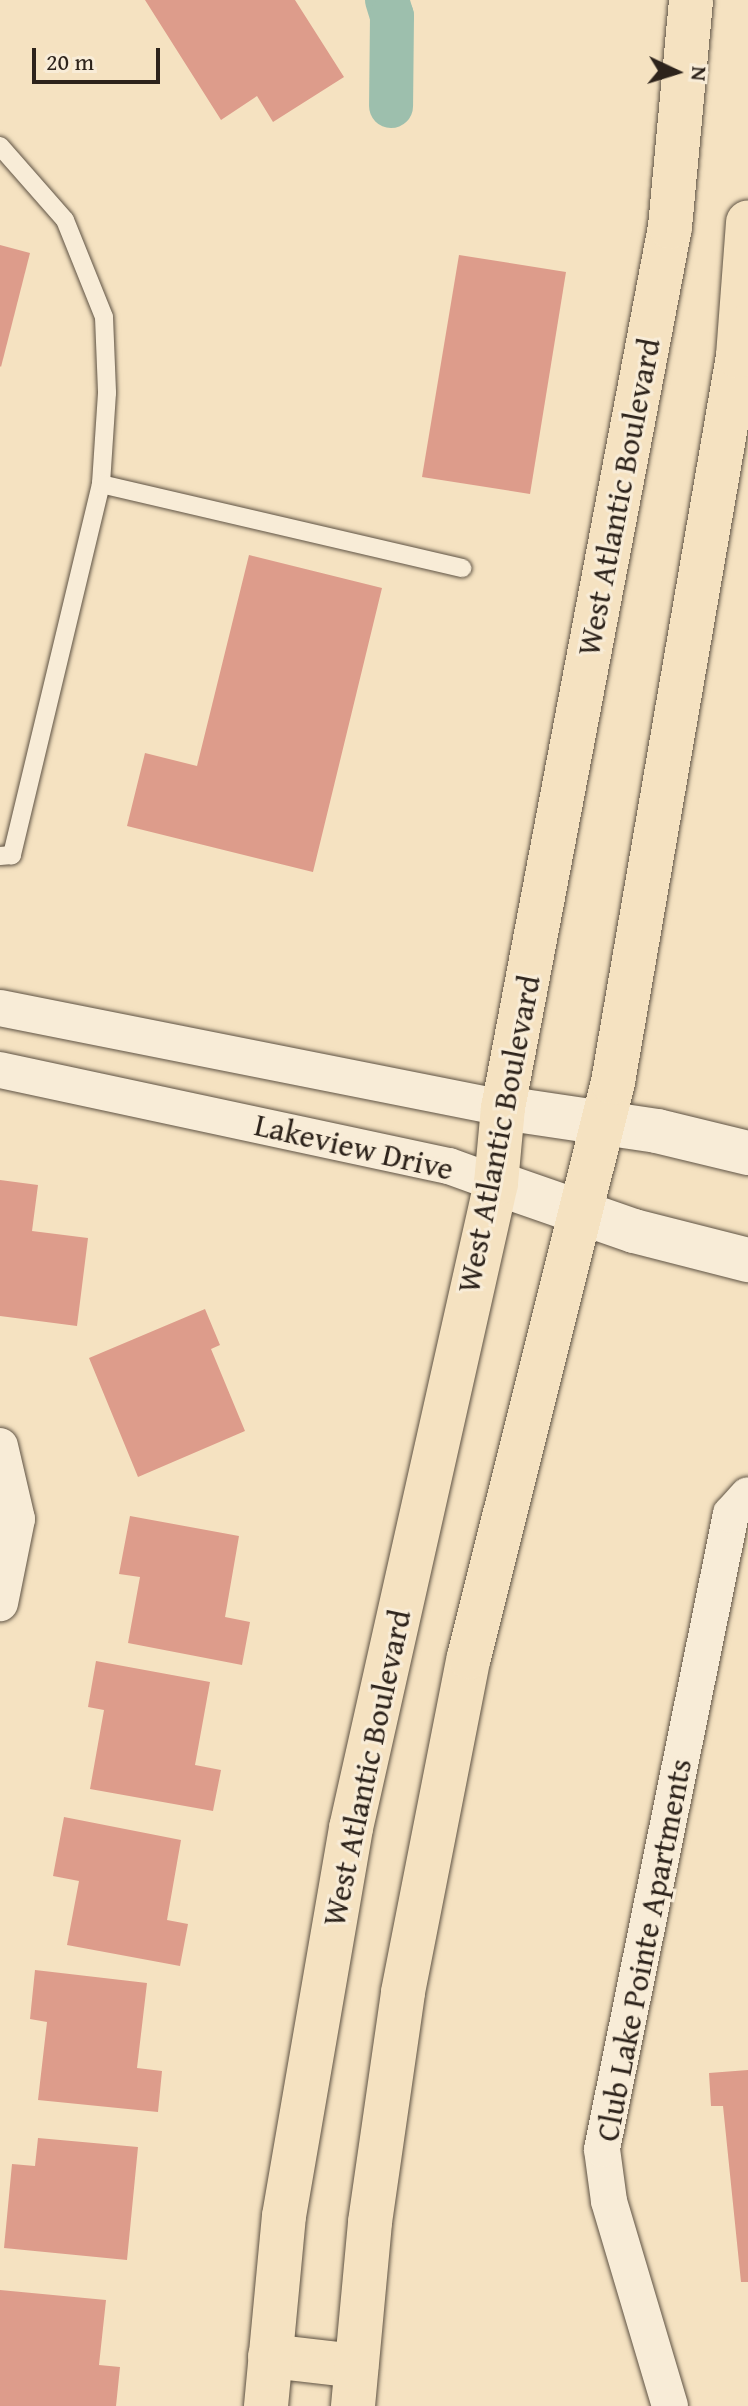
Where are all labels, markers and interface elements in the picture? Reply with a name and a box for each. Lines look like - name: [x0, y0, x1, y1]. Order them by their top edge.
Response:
- scale bar: [36, 32, 164, 82]
- north arrow: [636, 32, 716, 112]
- text: 20 m: [46, 44, 94, 79]
- text: N: [683, 65, 716, 82]
- street label: West Atlantic Boulevard: [569, 335, 669, 659]
- street label: West Atlantic Boulevard: [449, 972, 549, 1296]
- street label: Lakeview Drive: [251, 1105, 457, 1189]
- street label: West Atlantic Boulevard: [315, 1606, 419, 1930]
- street label: Club Lake Pointe Apartments: [588, 1755, 700, 2145]

